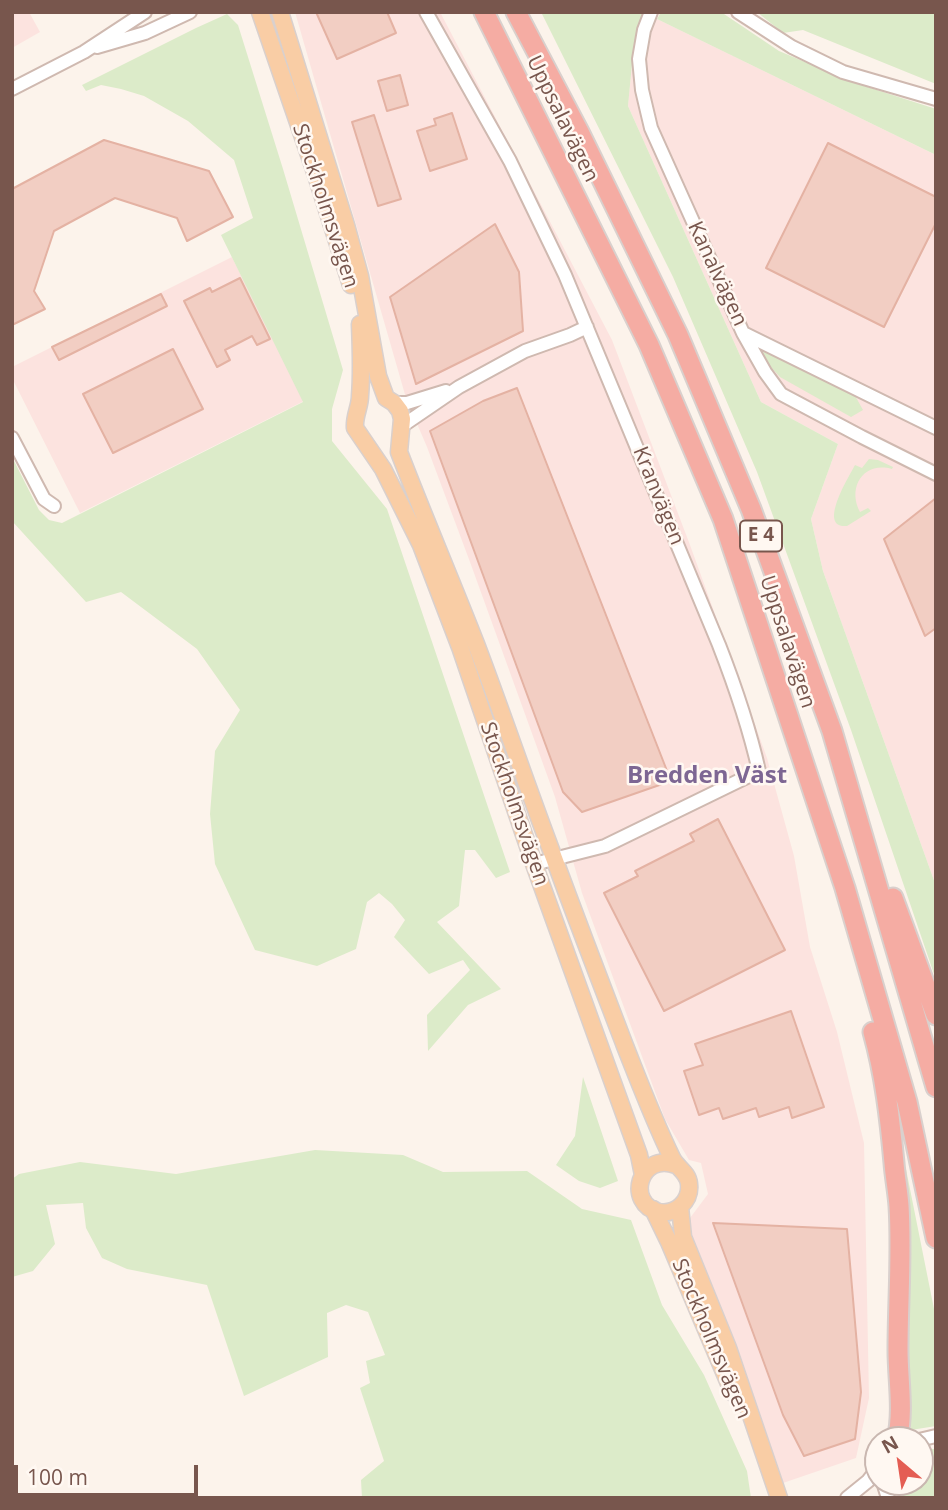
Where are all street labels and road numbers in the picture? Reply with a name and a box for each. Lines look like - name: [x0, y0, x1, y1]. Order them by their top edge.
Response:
- street label: Uppsalavägen: [520, 52, 604, 186]
- street label: Stockholmsvägen: [287, 121, 363, 291]
- street label: Kanalvägen: [682, 218, 752, 330]
- street label: Kranvägen: [627, 443, 689, 549]
- road number: E 4: [740, 520, 782, 552]
- street label: Uppsalavägen: [754, 573, 820, 711]
- street label: Stockholmsvägen: [474, 719, 554, 889]
- street label: Stockholmsvägen: [666, 1255, 756, 1423]

